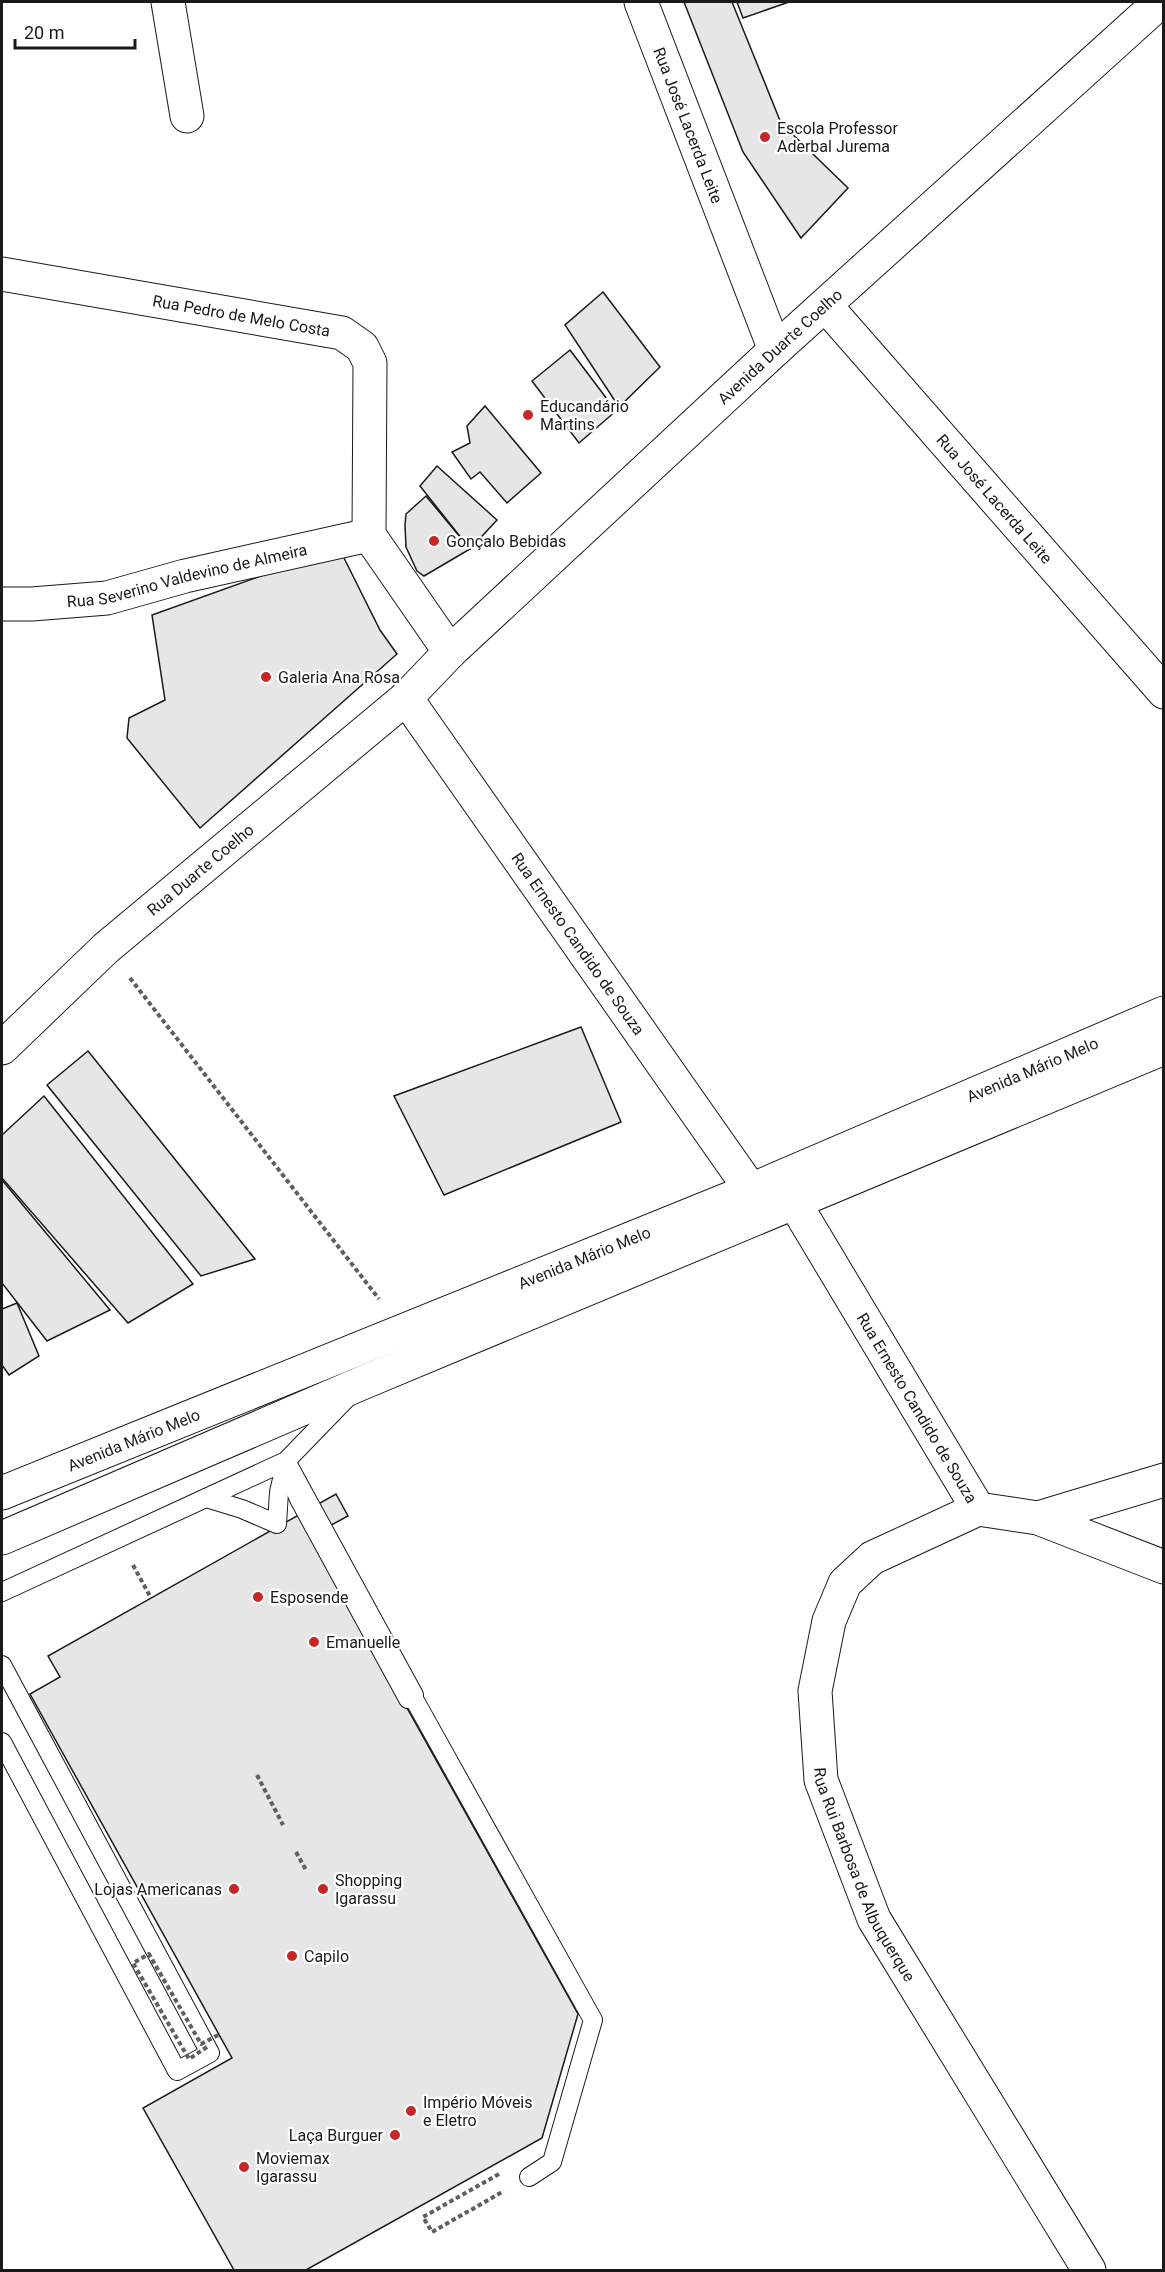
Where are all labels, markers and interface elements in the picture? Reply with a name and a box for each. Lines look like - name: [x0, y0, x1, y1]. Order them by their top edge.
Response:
- scale bar: [15, 12, 135, 50]
- text: 20 m: [24, 22, 64, 43]
- street label: Rua José Lacerda Leite: [650, 44, 727, 206]
- place label: Escola Professor Aderbal Jurema: [777, 119, 898, 156]
- marker: Escola Professor Aderbal Jurema: [758, 130, 772, 144]
- street label: Avenida Duarte Coelho: [714, 285, 846, 408]
- street label: Rua Pedro de Melo Costa: [151, 291, 332, 340]
- place label: Educandário Martins: [540, 397, 629, 434]
- marker: Educandário Martins: [521, 408, 535, 422]
- street label: Rua José Lacerda Leite: [933, 430, 1056, 567]
- place label: Gonçalo Bebidas: [446, 532, 566, 551]
- marker: Gonçalo Bebidas: [427, 534, 441, 548]
- street label: Rua Severino Valdevino de Almeira: [66, 540, 309, 611]
- place label: Galeria Ana Rosa: [278, 668, 400, 687]
- marker: Galeria Ana Rosa: [259, 670, 273, 684]
- street label: Rua Duarte Coelho: [143, 820, 257, 919]
- street label: Rua Ernesto Candido de Souza: [508, 849, 649, 1038]
- street label: Avenida Mário Melo: [964, 1033, 1101, 1106]
- street label: Avenida Mário Melo: [515, 1222, 653, 1293]
- street label: Rua Ernesto Candido de Souza: [853, 1309, 982, 1506]
- street label: Avenida Mário Melo: [65, 1404, 203, 1475]
- place label: Esposende: [270, 1588, 349, 1607]
- marker: Esposende: [251, 1590, 265, 1604]
- place label: Emanuelle: [326, 1633, 400, 1652]
- marker: Emanuelle: [307, 1635, 321, 1649]
- street label: Rua Rui Barbosa de Albuquerque: [811, 1767, 919, 1985]
- place label: Shopping Igarassu: [335, 1871, 402, 1908]
- place label: Lojas Americanas: [94, 1880, 222, 1899]
- marker: Lojas Americanas: [227, 1882, 241, 1896]
- marker: Shopping Igarassu: [316, 1882, 330, 1896]
- place label: Capilo: [304, 1947, 349, 1966]
- marker: Capilo: [285, 1949, 299, 1963]
- place label: Império Móveis e Eletro: [423, 2093, 533, 2130]
- marker: Império Móveis e Eletro: [404, 2104, 418, 2118]
- place label: Laça Burguer: [289, 2126, 384, 2145]
- marker: Laça Burguer: [388, 2128, 402, 2142]
- place label: Moviemax Igarassu: [256, 2149, 330, 2186]
- marker: Moviemax Igarassu: [237, 2160, 251, 2174]

